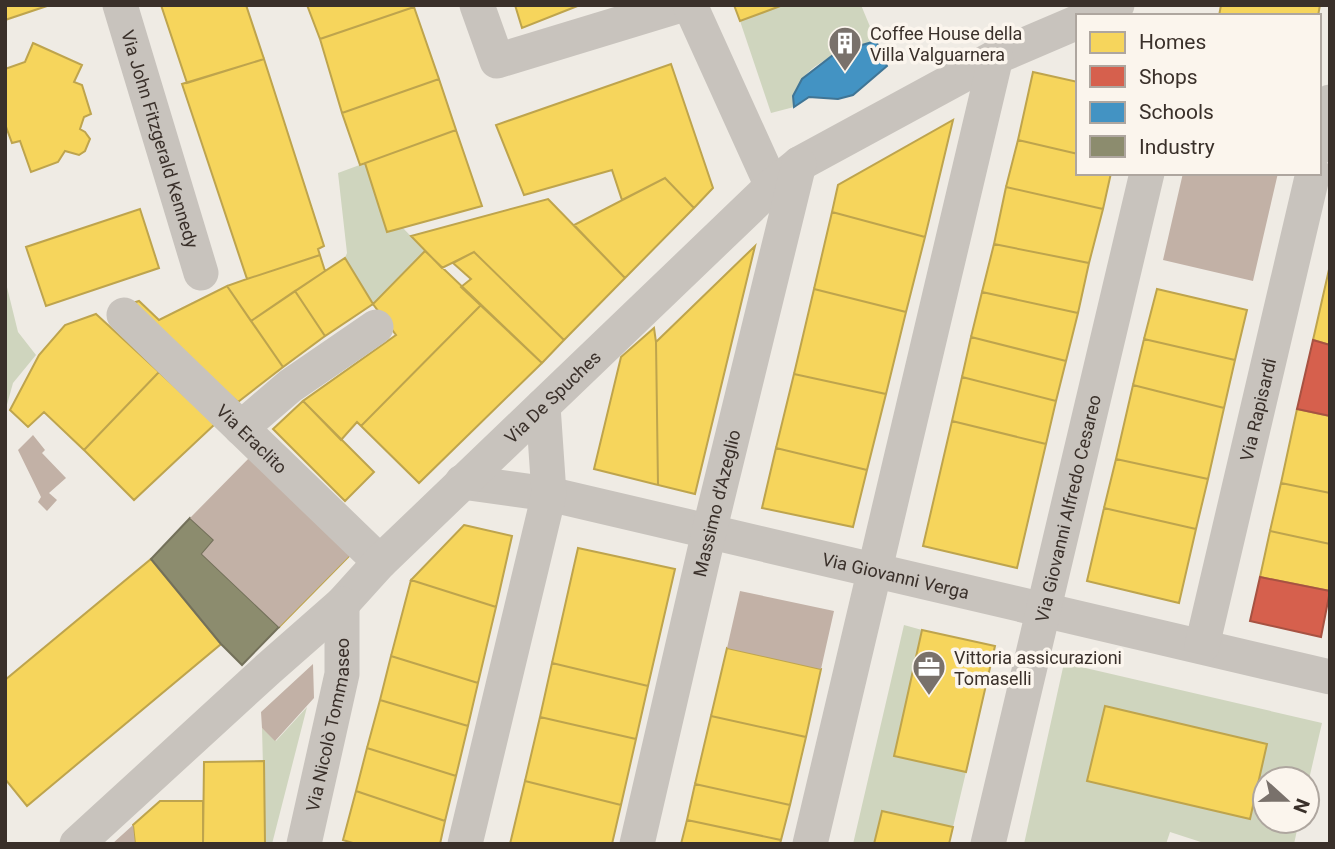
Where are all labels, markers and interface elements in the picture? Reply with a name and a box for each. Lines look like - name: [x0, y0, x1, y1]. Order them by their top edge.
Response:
- legend: [1076, 14, 1321, 175]
- place label: Coffee House della Villa Valguarnera: [870, 23, 1022, 65]
- building icon: Coffee House della Villa Valguarnera: [826, 24, 864, 73]
- street label: Via John Fitzgerald Kennedy: [118, 27, 203, 251]
- text: Homes: [1139, 30, 1206, 54]
- text: Shops: [1139, 65, 1198, 89]
- text: Schools: [1139, 100, 1214, 124]
- text: Industry: [1139, 135, 1215, 159]
- street label: Via De Spuches: [500, 346, 605, 447]
- street label: Via Rapisardi: [1235, 356, 1280, 463]
- street label: Via Giovanni Alfredo Cesareo: [1030, 393, 1105, 624]
- street label: Via Eraclito: [212, 400, 292, 477]
- street label: Massimo d'Azeglio: [689, 427, 744, 579]
- street label: Via Giovanni Verga: [820, 548, 971, 603]
- street label: Via Nicolò Tommaseo: [301, 638, 353, 813]
- place label: Vittoria assicurazioni Tomaselli: [954, 647, 1122, 689]
- office icon: Vittoria assicurazioni Tomaselli: [910, 648, 948, 697]
- north arrow: [1251, 765, 1321, 835]
- text: N: [1288, 796, 1315, 816]

